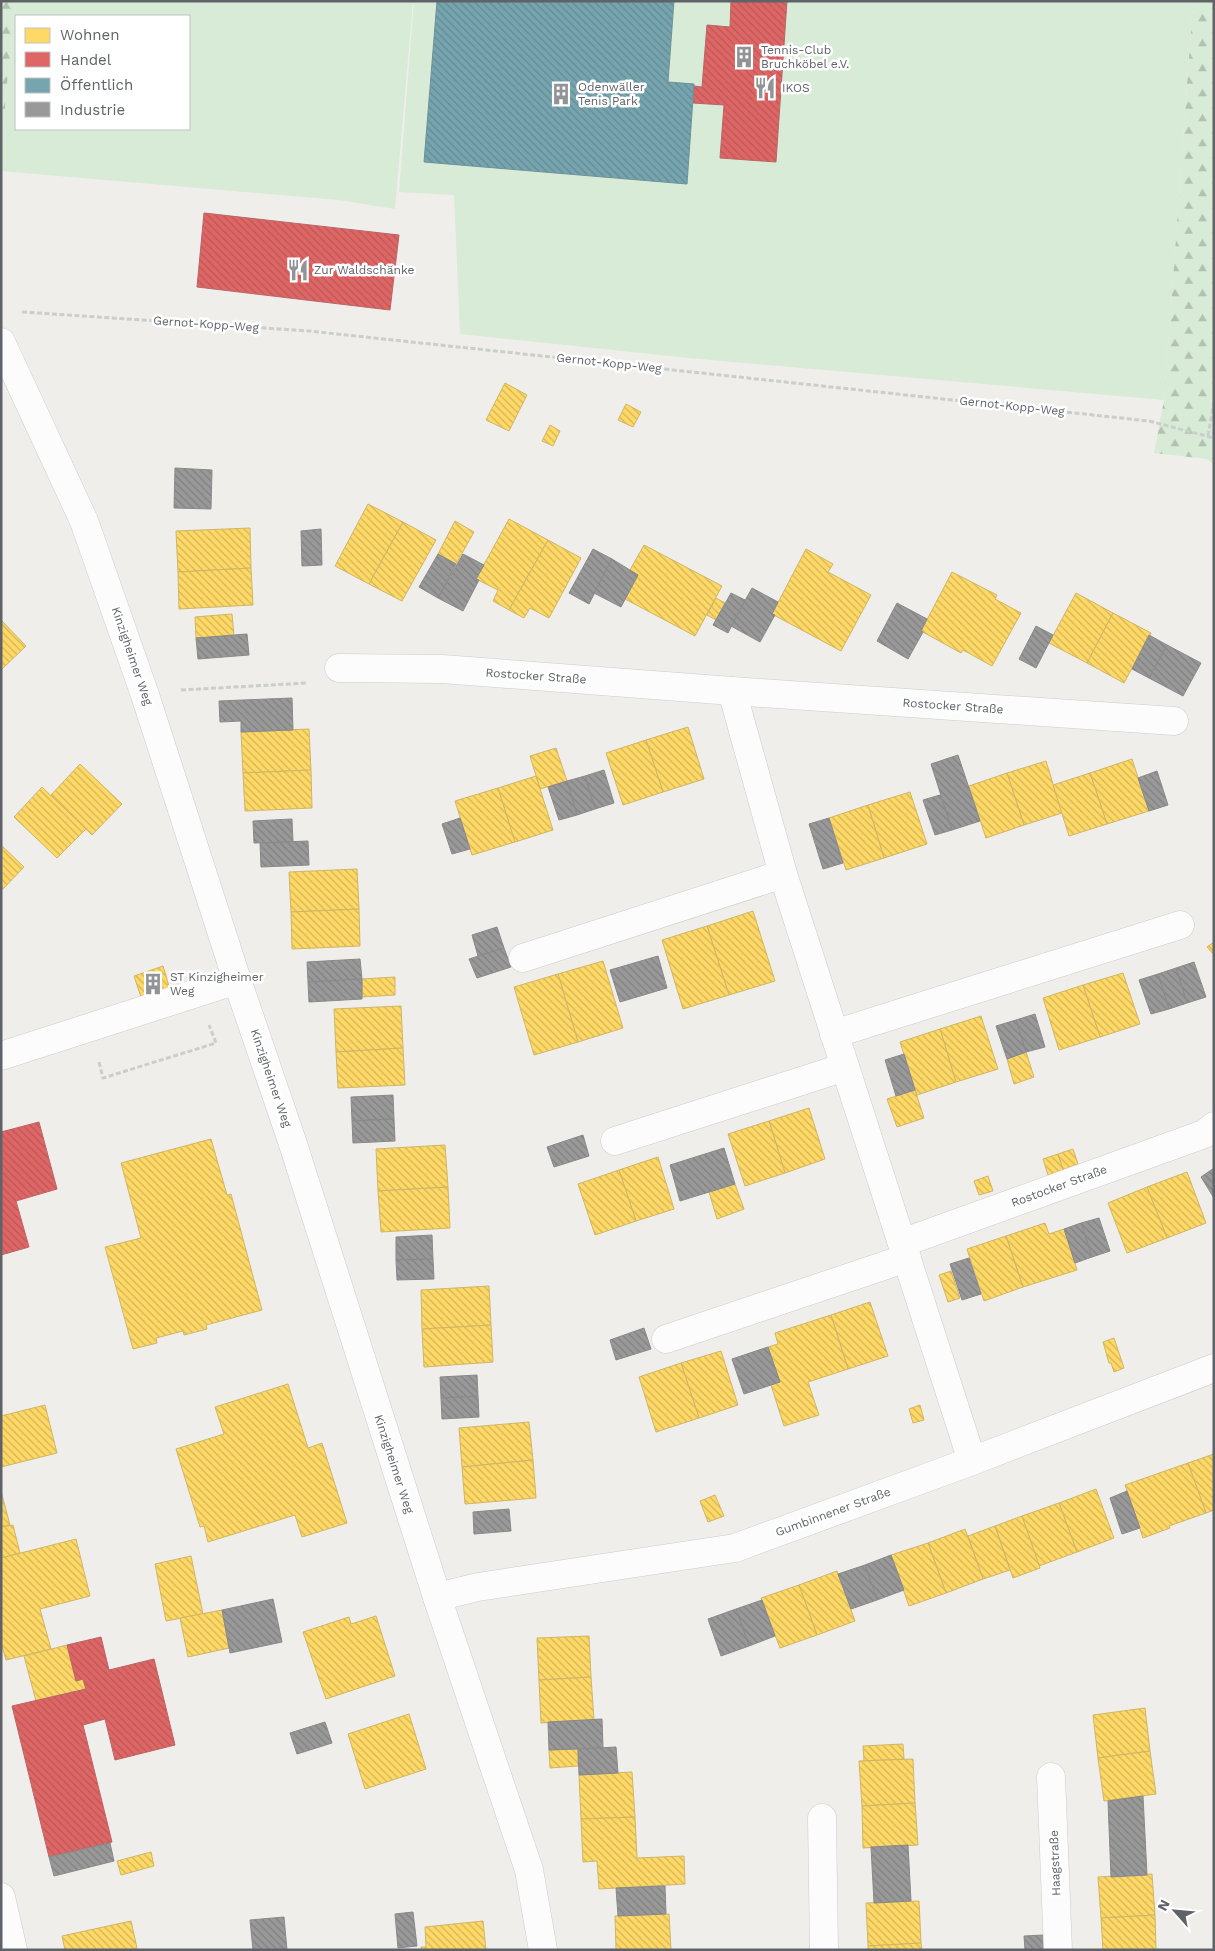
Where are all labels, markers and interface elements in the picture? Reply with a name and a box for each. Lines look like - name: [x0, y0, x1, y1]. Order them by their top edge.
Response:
- legend: [15, 15, 190, 130]
- text: Wohnen: [60, 26, 119, 44]
- place label: Tennis-Club Bruchköbel e.V.: [761, 43, 849, 71]
- building icon: Tennis-Club Bruchköbel e.V.: [731, 44, 757, 70]
- text: Handel: [60, 51, 112, 69]
- restaurant icon: IKOS: [752, 75, 778, 101]
- text: Öffentlich: [60, 76, 133, 94]
- place label: Odenwäller Tenis Park: [578, 80, 645, 108]
- building icon: Odenwäller Tenis Park: [548, 81, 574, 107]
- place label: IKOS: [782, 81, 810, 95]
- text: Industrie: [60, 101, 125, 119]
- restaurant icon: Zur Waldschänke: [285, 257, 311, 283]
- place label: Zur Waldschänke: [314, 263, 414, 277]
- street label: Gernot-Kopp-Weg: [153, 313, 260, 335]
- street label: Gernot-Kopp-Weg: [556, 351, 663, 376]
- street label: Gernot-Kopp-Weg: [959, 394, 1066, 419]
- street label: Kinzigheimer Weg: [109, 605, 156, 708]
- street label: Rostocker Straße: [485, 665, 587, 687]
- street label: Rostocker Straße: [902, 695, 1004, 717]
- place label: ST Kinzigheimer Weg: [170, 970, 264, 998]
- building icon: ST Kinzigheimer Weg: [140, 971, 166, 997]
- street label: Kinzigheimer Weg: [248, 1027, 295, 1130]
- street label: Rostocker Straße: [1009, 1162, 1109, 1210]
- street label: Kinzigheimer Weg: [371, 1413, 417, 1516]
- street label: Gumbinnener Straße: [773, 1485, 893, 1539]
- street label: Haagstraße: [1047, 1830, 1063, 1896]
- north arrow: [1150, 1886, 1200, 1936]
- text: N: [1154, 1897, 1173, 1913]

